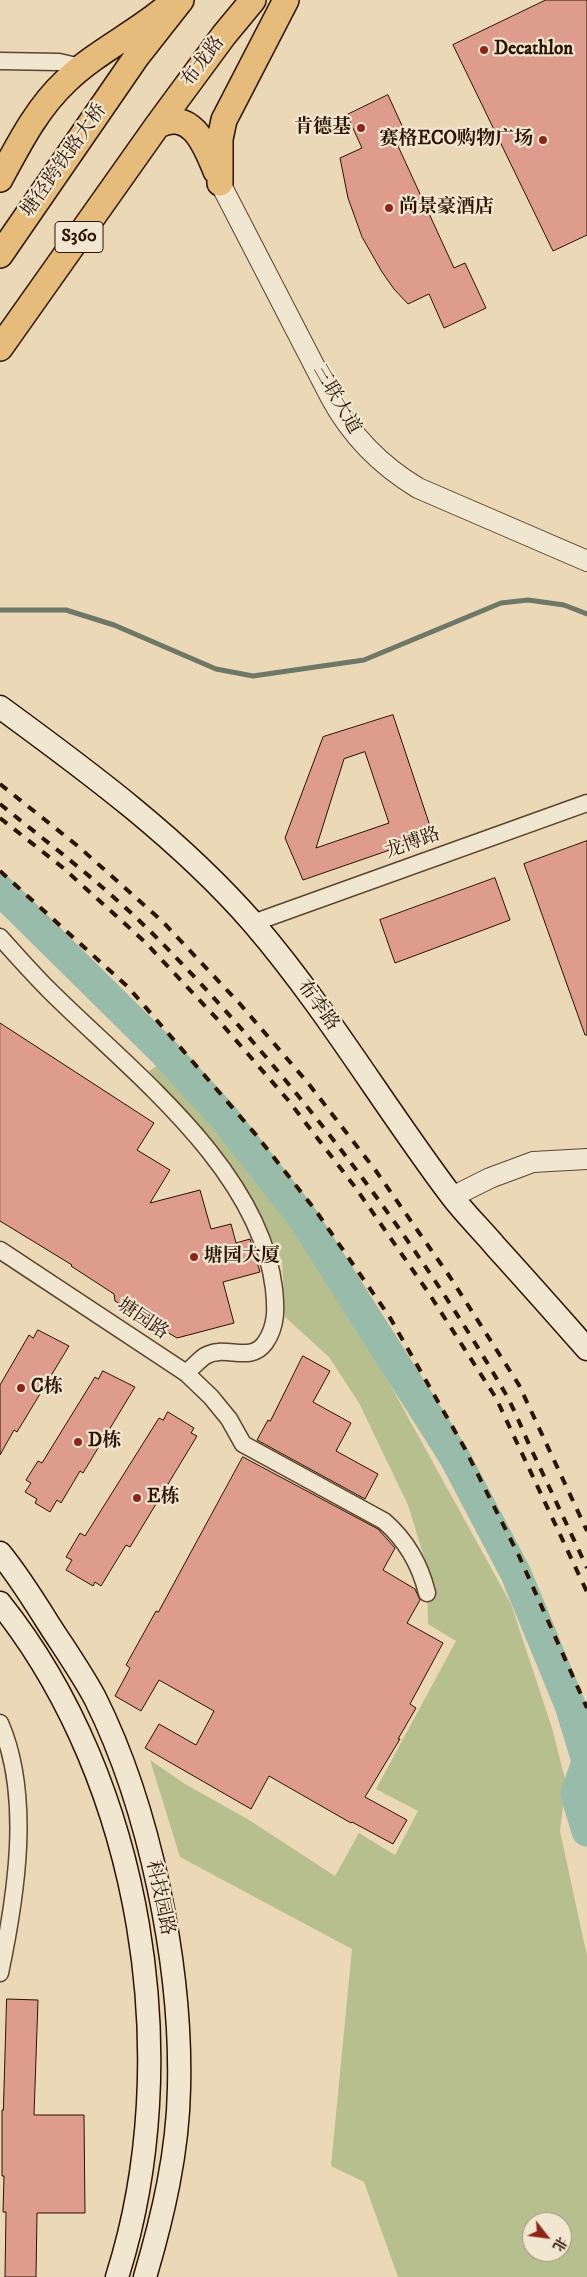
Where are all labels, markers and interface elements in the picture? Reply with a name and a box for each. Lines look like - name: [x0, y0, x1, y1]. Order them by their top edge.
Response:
- street label: 布龙路: [178, 32, 230, 92]
- place label: Decathlon: [494, 39, 573, 61]
- marker: Decathlon: [478, 44, 490, 56]
- street label: 塘径跨铁路大桥: [18, 100, 112, 222]
- place label: 肯德基: [294, 117, 351, 139]
- marker: 肯德基: [355, 122, 367, 134]
- place label: 赛格ECO购物广场: [379, 129, 533, 151]
- marker: 赛格ECO购物广场: [537, 134, 549, 146]
- place label: 尚景豪酒店: [399, 197, 494, 219]
- marker: 尚景豪酒店: [383, 202, 395, 214]
- road number: S360: [55, 222, 103, 252]
- street label: 三联大道: [307, 361, 365, 439]
- street label: 龙博路: [382, 824, 444, 864]
- street label: 布李路: [291, 976, 343, 1036]
- place label: 塘园大厦: [204, 1246, 280, 1268]
- marker: 塘园大厦: [188, 1251, 200, 1263]
- street label: 塘园路: [112, 1295, 172, 1345]
- place label: C栋: [31, 1377, 63, 1399]
- marker: C栋: [15, 1382, 27, 1394]
- place label: D栋: [88, 1431, 121, 1453]
- marker: D栋: [72, 1436, 84, 1448]
- place label: E栋: [147, 1487, 179, 1509]
- marker: E栋: [131, 1492, 143, 1504]
- street label: 科技园路: [140, 1858, 178, 1938]
- north arrow: [522, 2212, 572, 2262]
- text: 北: [548, 2233, 570, 2255]

